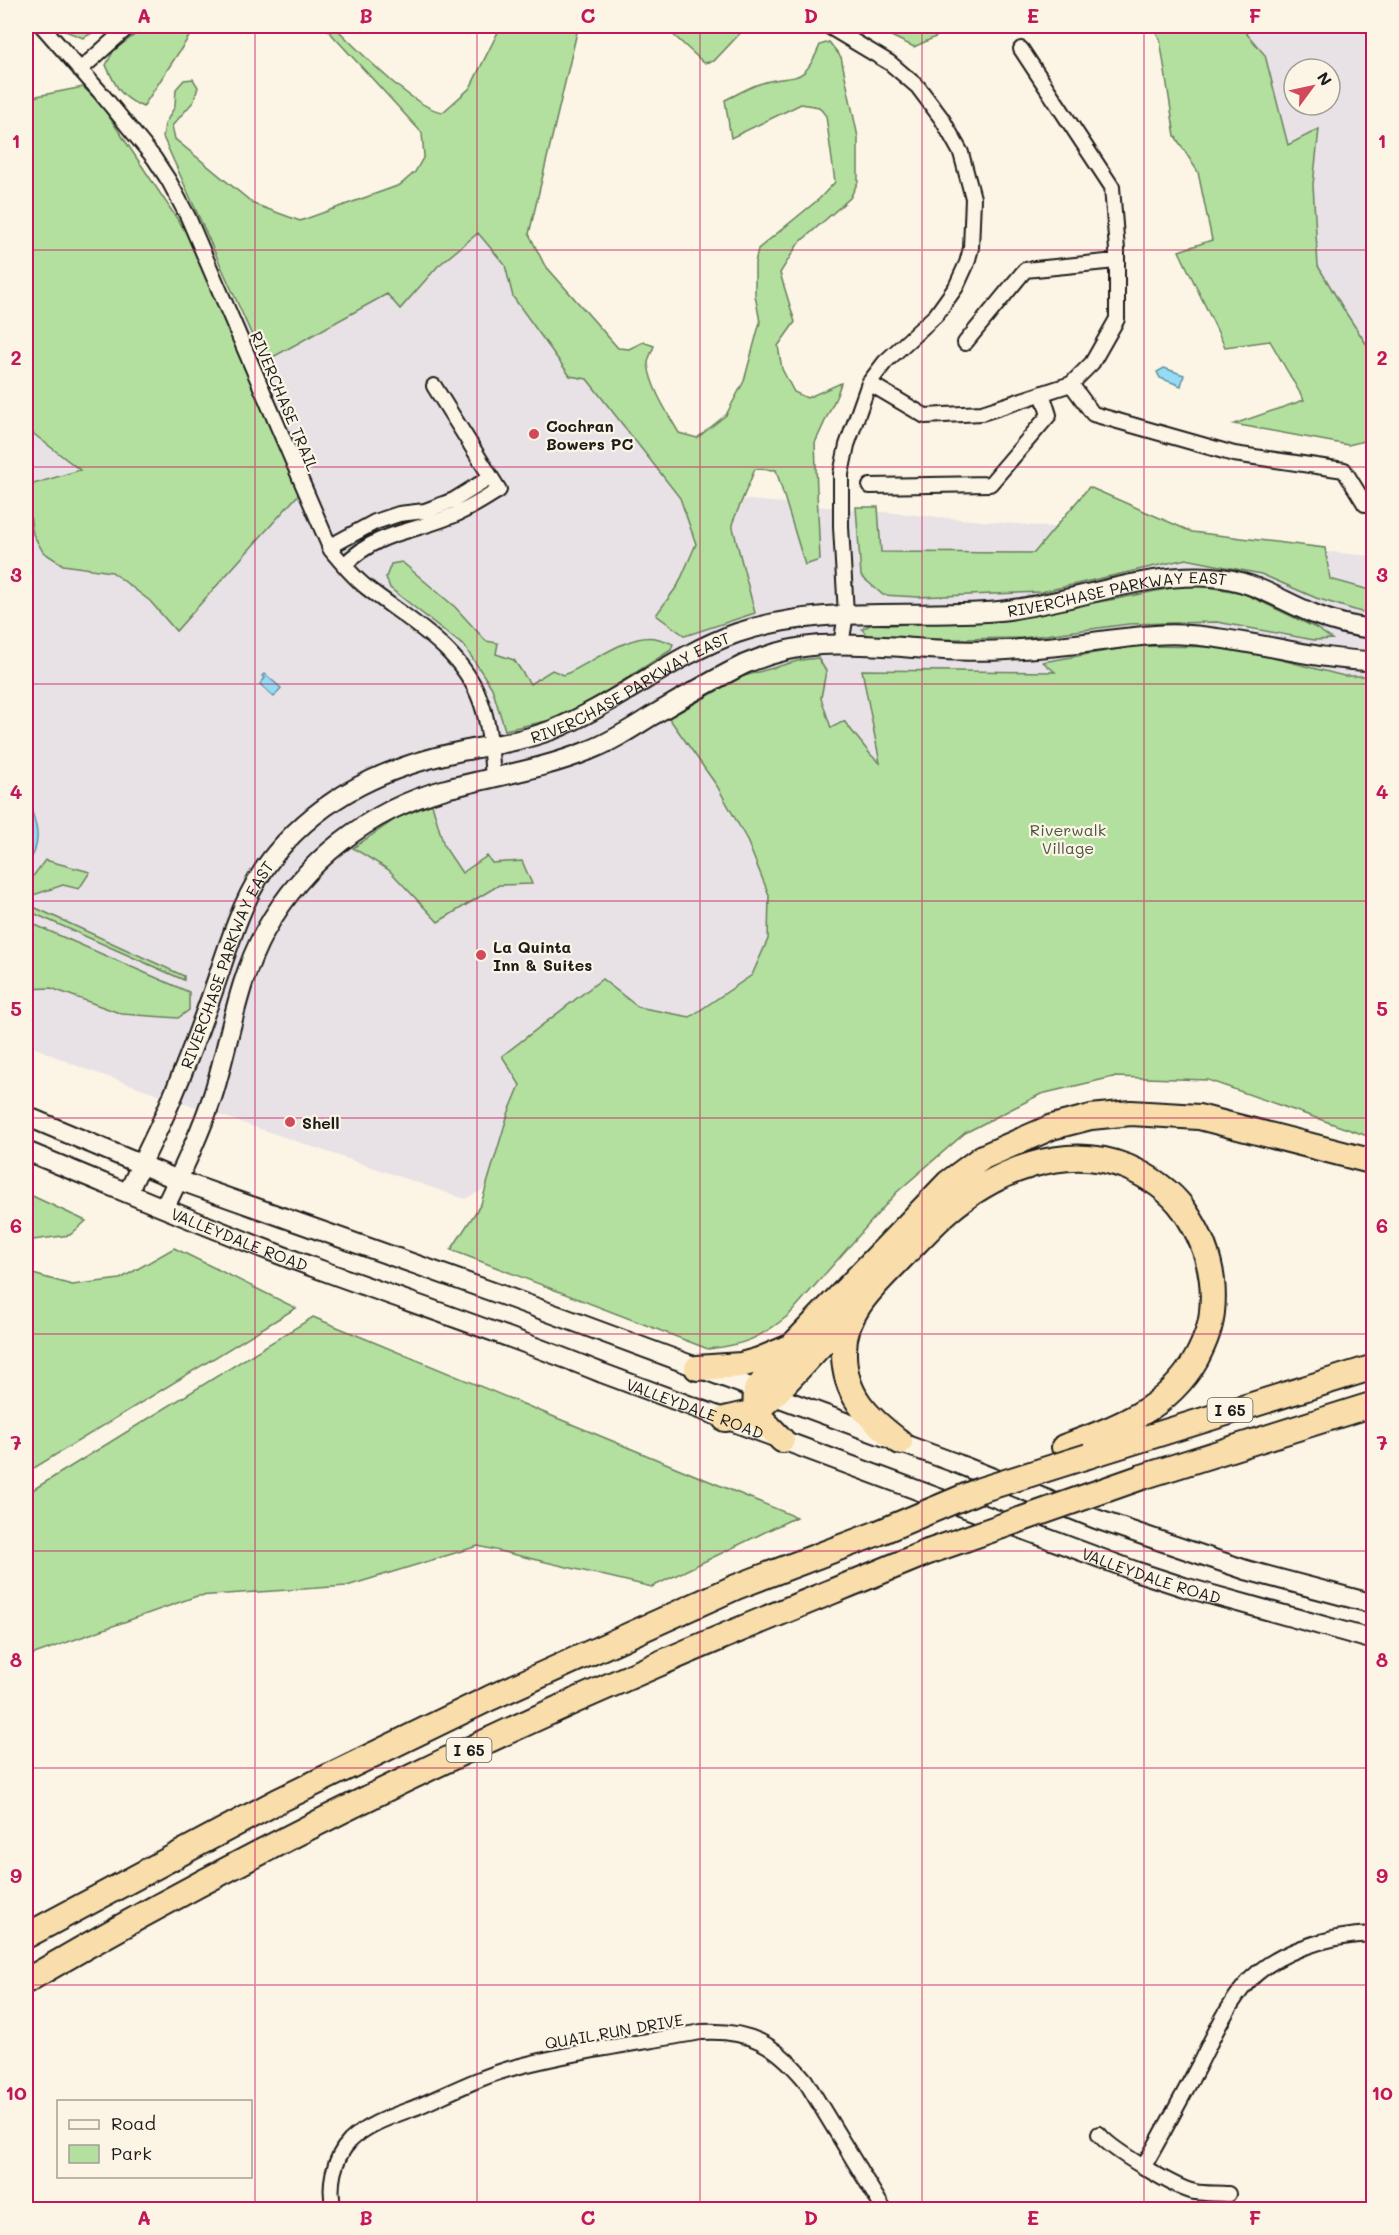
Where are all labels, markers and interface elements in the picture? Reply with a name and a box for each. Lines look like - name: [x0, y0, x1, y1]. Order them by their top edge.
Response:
- text: A: [137, 2, 151, 28]
- text: B: [359, 2, 373, 28]
- text: C: [581, 2, 596, 28]
- text: D: [804, 2, 818, 28]
- text: E: [1027, 2, 1039, 28]
- text: F: [1249, 2, 1262, 28]
- north arrow: [1282, 57, 1342, 117]
- text: N: [1313, 68, 1337, 89]
- text: 1: [12, 127, 20, 153]
- text: 1: [1378, 127, 1386, 153]
- street label: RIVERCHASE TRAIL: [246, 328, 324, 475]
- text: 2: [10, 344, 22, 370]
- text: 2: [1376, 344, 1388, 370]
- place label: Cochran Bowers PC: [546, 415, 633, 454]
- marker: Cochran Bowers PC: [527, 427, 541, 441]
- text: 3: [10, 561, 22, 587]
- text: 3: [1376, 561, 1388, 587]
- street label: RIVERCHASE PARKWAY EAST: [1006, 566, 1229, 620]
- street label: RIVERCHASE PARKWAY EAST: [528, 626, 733, 747]
- text: 4: [10, 778, 23, 804]
- text: 4: [1376, 778, 1389, 804]
- park label: Riverwalk Village: [1030, 819, 1106, 858]
- street label: RIVERCHASE PARKWAY EAST: [175, 856, 277, 1071]
- place label: La Quinta Inn & Suites: [493, 936, 592, 975]
- marker: La Quinta Inn & Suites: [474, 948, 488, 962]
- text: 5: [10, 995, 22, 1021]
- text: 5: [1376, 995, 1388, 1021]
- place label: Shell: [302, 1112, 340, 1133]
- marker: Shell: [283, 1115, 297, 1129]
- street label: VALLEYDALE ROAD: [168, 1202, 311, 1275]
- text: 6: [10, 1212, 22, 1238]
- text: 6: [1376, 1212, 1388, 1238]
- street label: VALLEYDALE ROAD: [624, 1373, 767, 1443]
- road number: I 65: [1208, 1398, 1252, 1422]
- text: 7: [10, 1429, 22, 1455]
- text: 7: [1376, 1429, 1388, 1455]
- street label: VALLEYDALE ROAD: [1079, 1542, 1224, 1607]
- text: 8: [10, 1646, 22, 1672]
- text: 8: [1376, 1646, 1388, 1672]
- road number: I 65: [446, 1738, 492, 1762]
- text: 9: [10, 1862, 22, 1888]
- text: 9: [1376, 1862, 1388, 1888]
- street label: QUAIL RUN DRIVE: [543, 2008, 685, 2054]
- text: 10: [5, 2079, 27, 2105]
- text: 10: [1371, 2079, 1393, 2105]
- legend: [57, 2100, 252, 2178]
- text: Road: [111, 2111, 156, 2135]
- text: Park: [111, 2141, 152, 2165]
- text: A: [137, 2204, 151, 2230]
- text: B: [359, 2204, 373, 2230]
- text: C: [581, 2204, 596, 2230]
- text: D: [804, 2204, 818, 2230]
- text: E: [1027, 2204, 1039, 2230]
- text: F: [1249, 2204, 1262, 2230]

